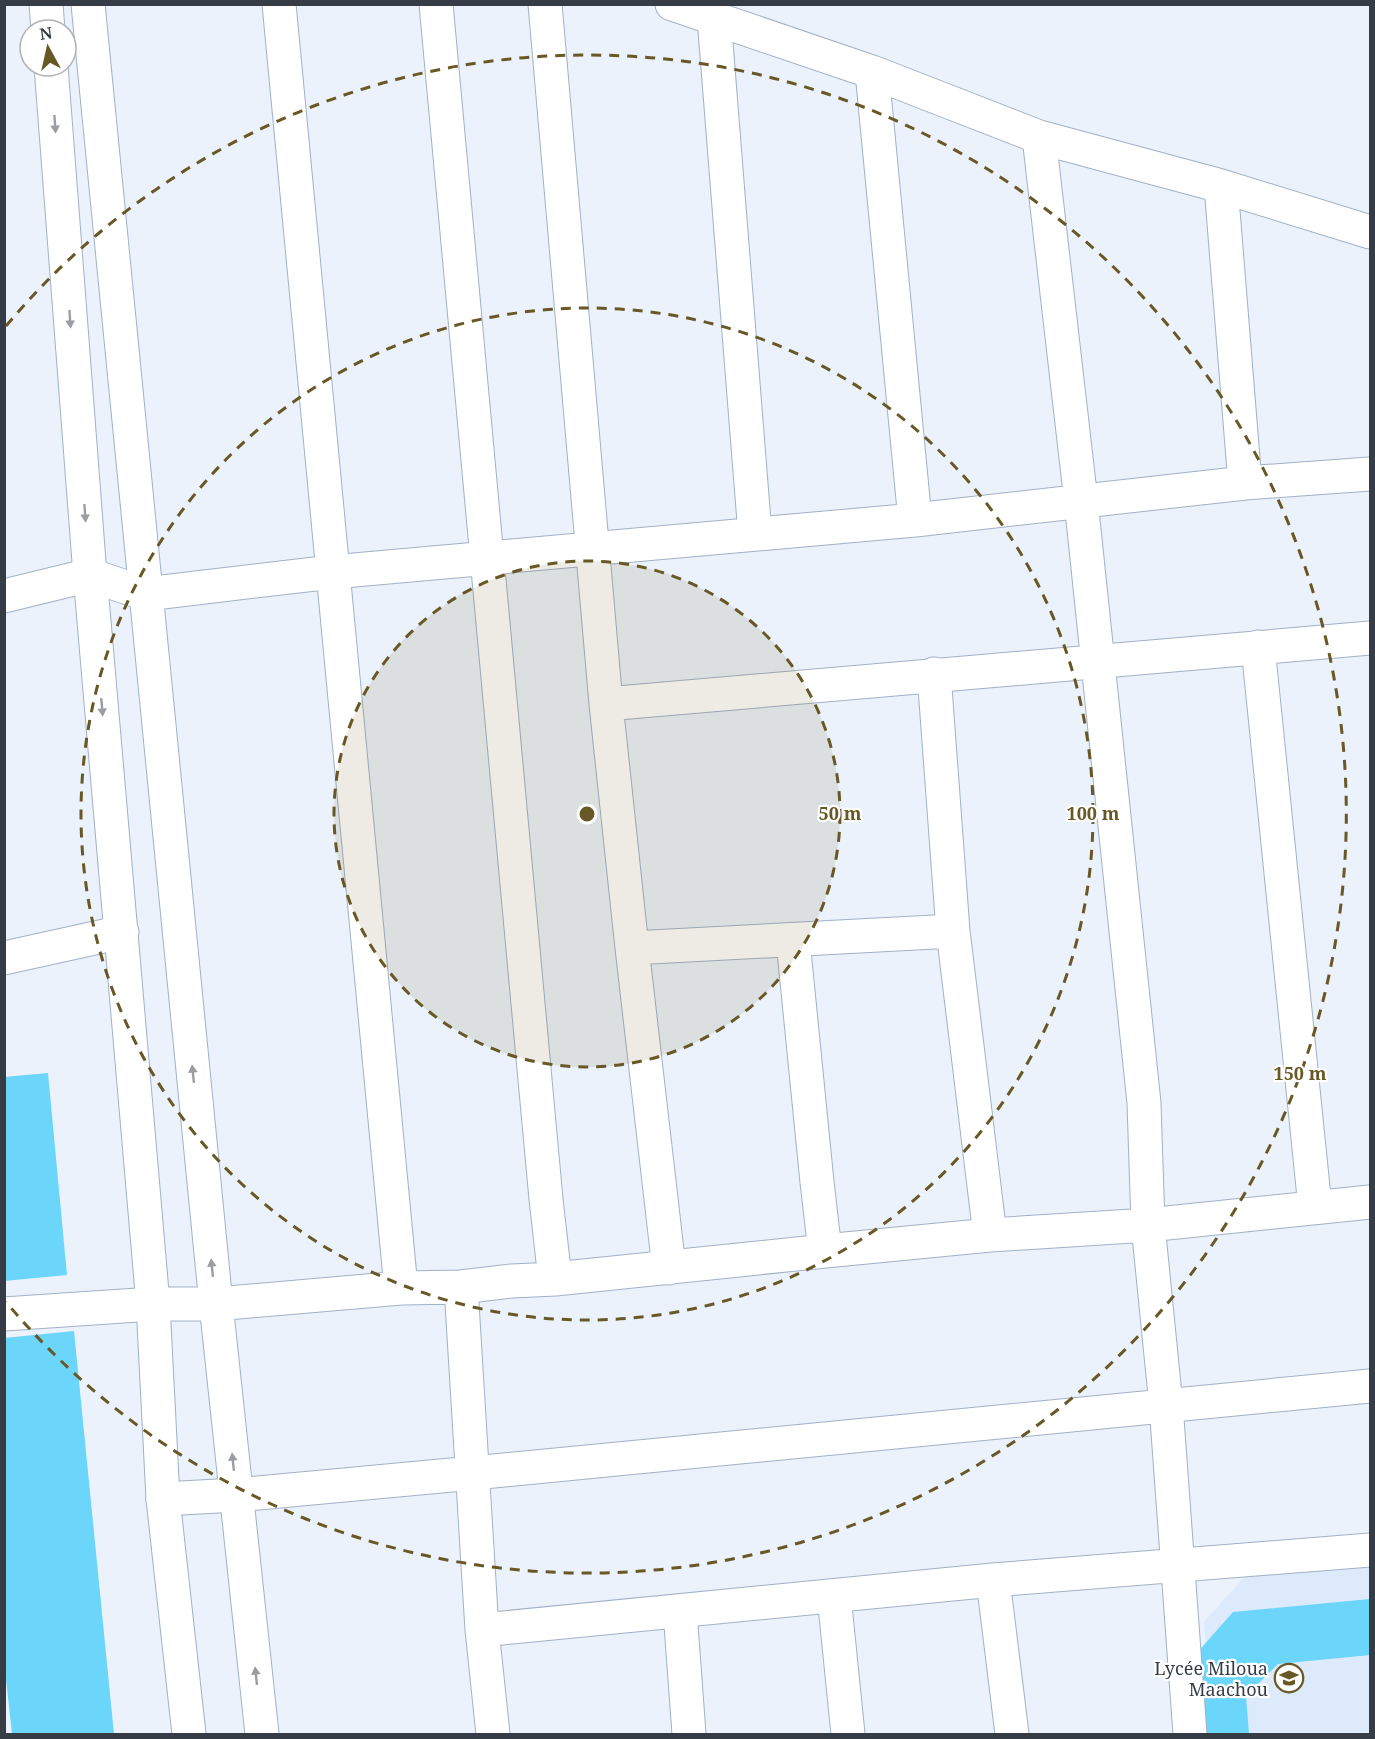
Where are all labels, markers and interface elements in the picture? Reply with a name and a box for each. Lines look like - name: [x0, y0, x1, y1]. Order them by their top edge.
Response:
- north arrow: [18, 18, 78, 78]
- text: N: [38, 21, 54, 45]
- one-way arrow: [51, 115, 60, 134]
- one-way arrow: [65, 309, 75, 328]
- one-way arrow: [80, 504, 90, 523]
- one-way arrow: [97, 698, 107, 717]
- text: 50 m: [819, 801, 862, 825]
- text: 100 m: [1067, 801, 1120, 825]
- centre of rings: [577, 804, 597, 824]
- text: 150 m: [1274, 1061, 1327, 1085]
- one-way arrow: [188, 1064, 198, 1083]
- one-way arrow: [207, 1258, 217, 1277]
- one-way arrow: [228, 1452, 237, 1471]
- place label: Lycée Miloua Maachou: [1154, 1656, 1269, 1701]
- school or university icon: Lycée Miloua Maachou: [1273, 1662, 1305, 1694]
- one-way arrow: [251, 1667, 261, 1686]

